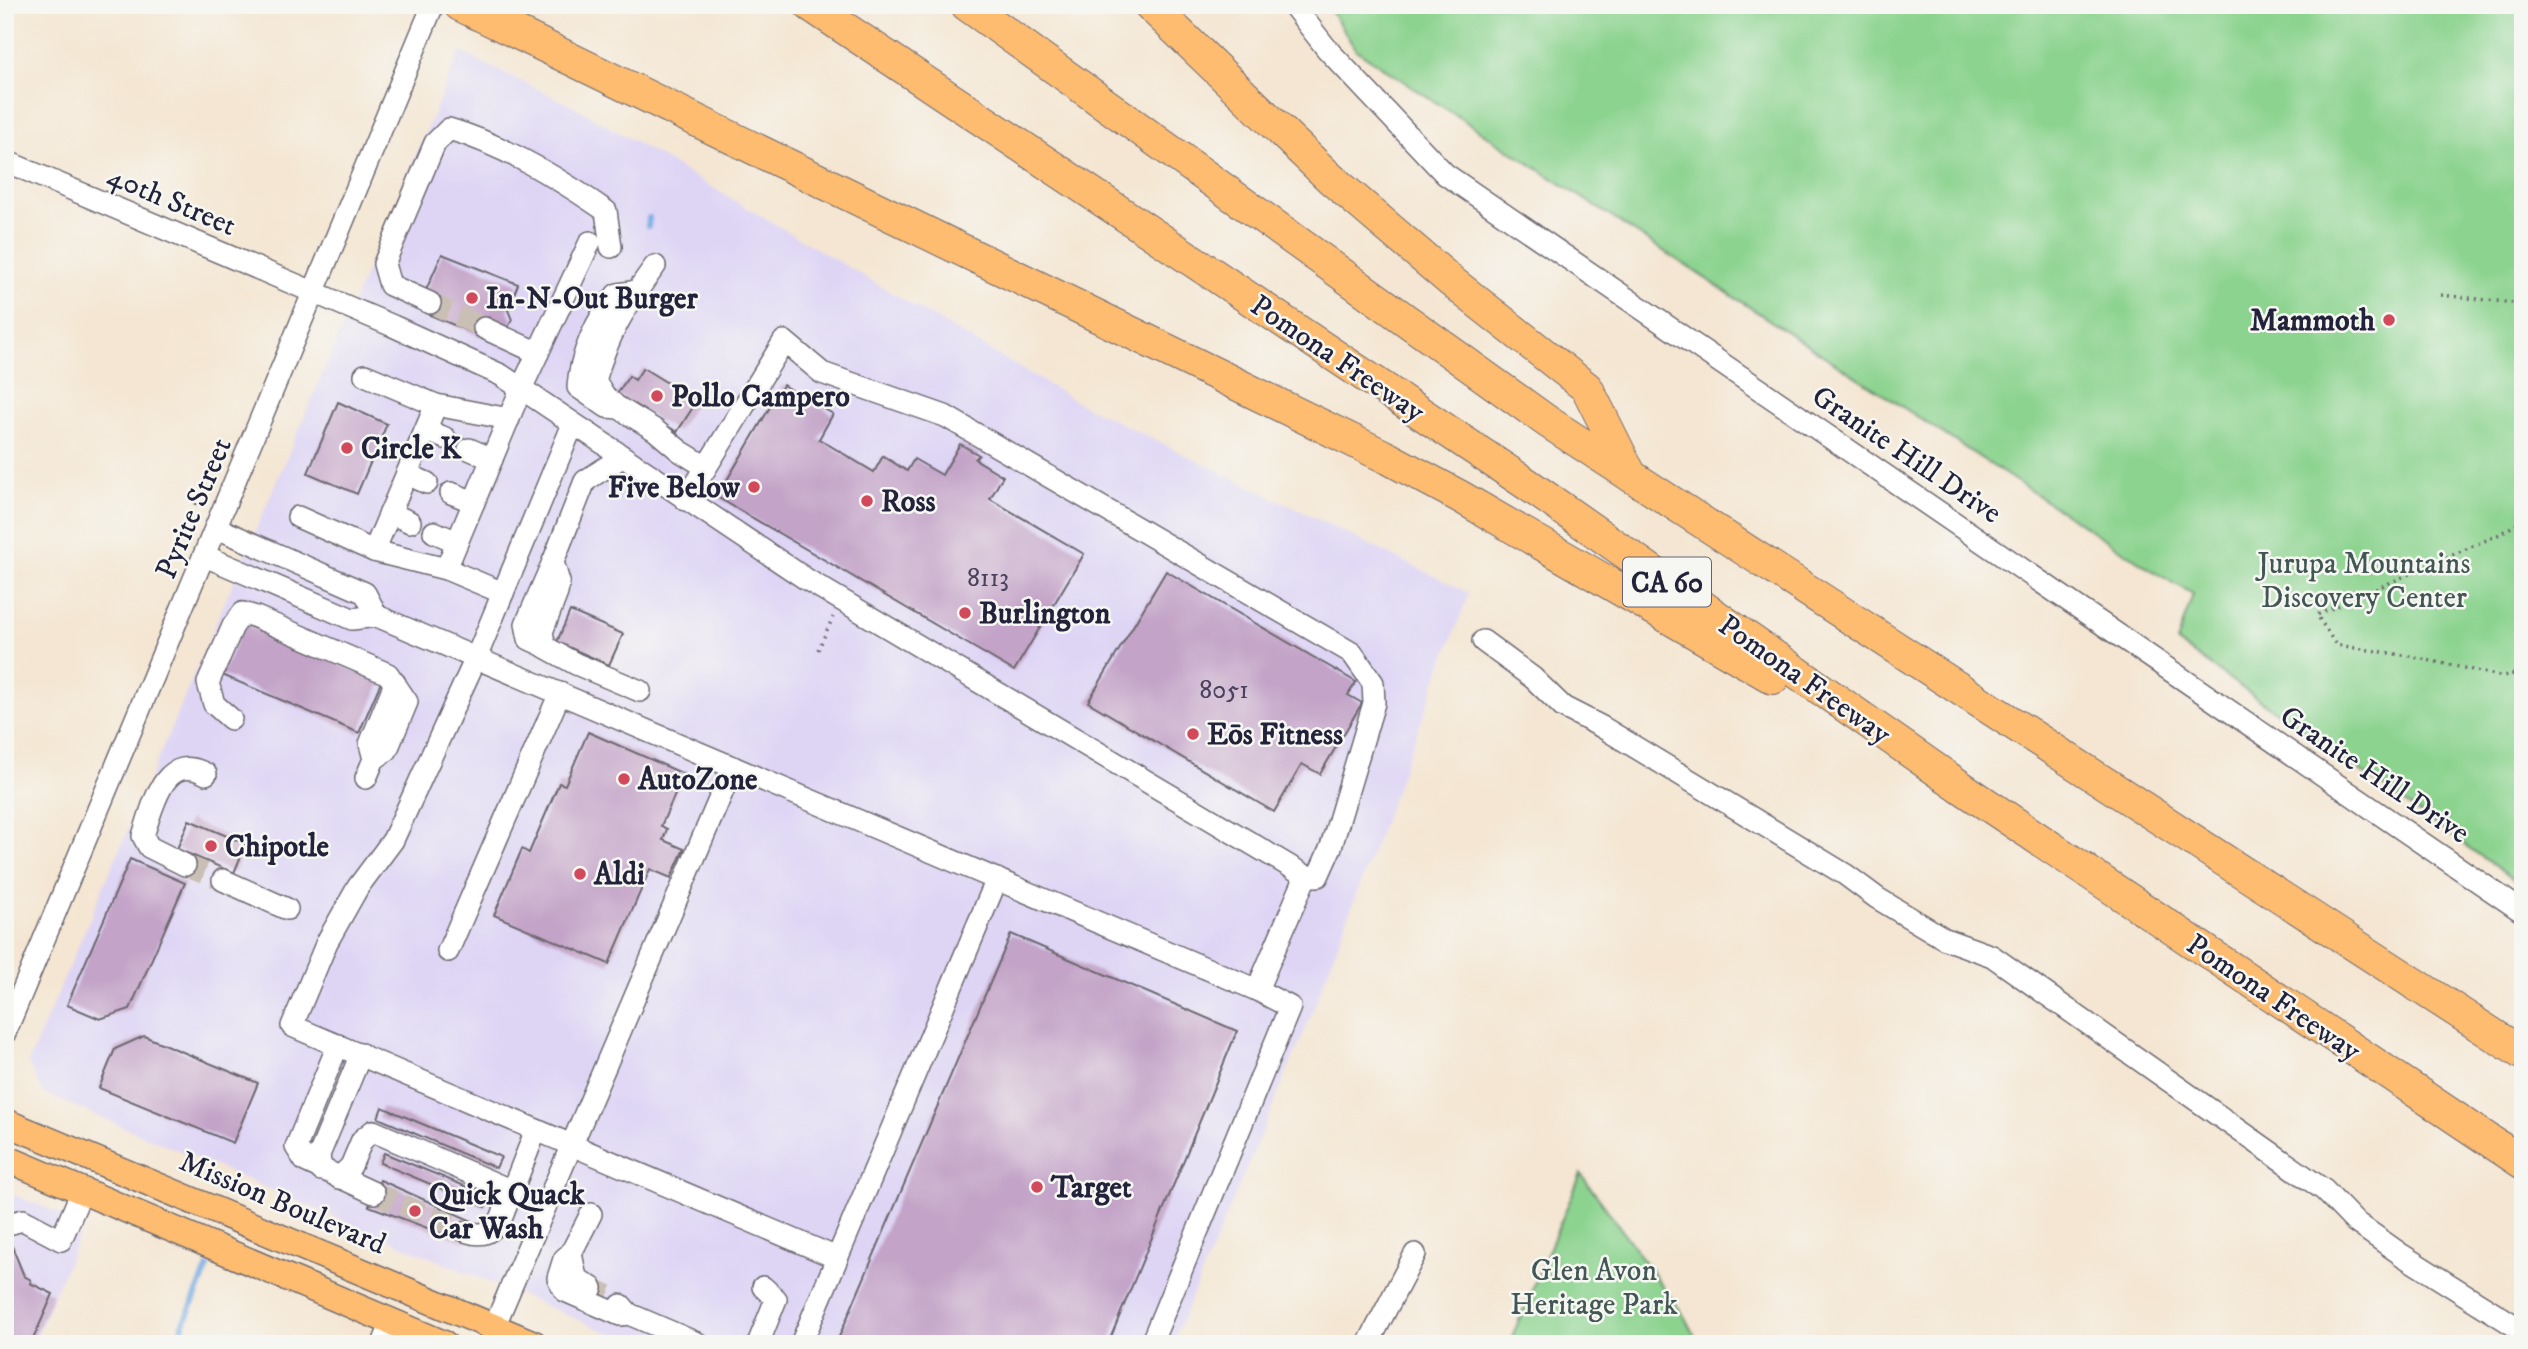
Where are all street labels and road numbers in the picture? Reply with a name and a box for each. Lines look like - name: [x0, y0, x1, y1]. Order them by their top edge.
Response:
- street label: 40th Street: [102, 158, 241, 245]
- street label: Pomona Freeway: [1243, 287, 1432, 432]
- street label: Granite Hill Drive: [1804, 378, 2008, 532]
- street label: Pyrite Street: [148, 432, 241, 585]
- road number: CA 60: [1623, 558, 1711, 606]
- street label: Pomona Freeway: [1711, 607, 1898, 754]
- street label: Granite Hill Drive: [2272, 698, 2476, 852]
- street label: Pomona Freeway: [2179, 926, 2368, 1071]
- street label: Mission Boulevard: [173, 1143, 391, 1264]

